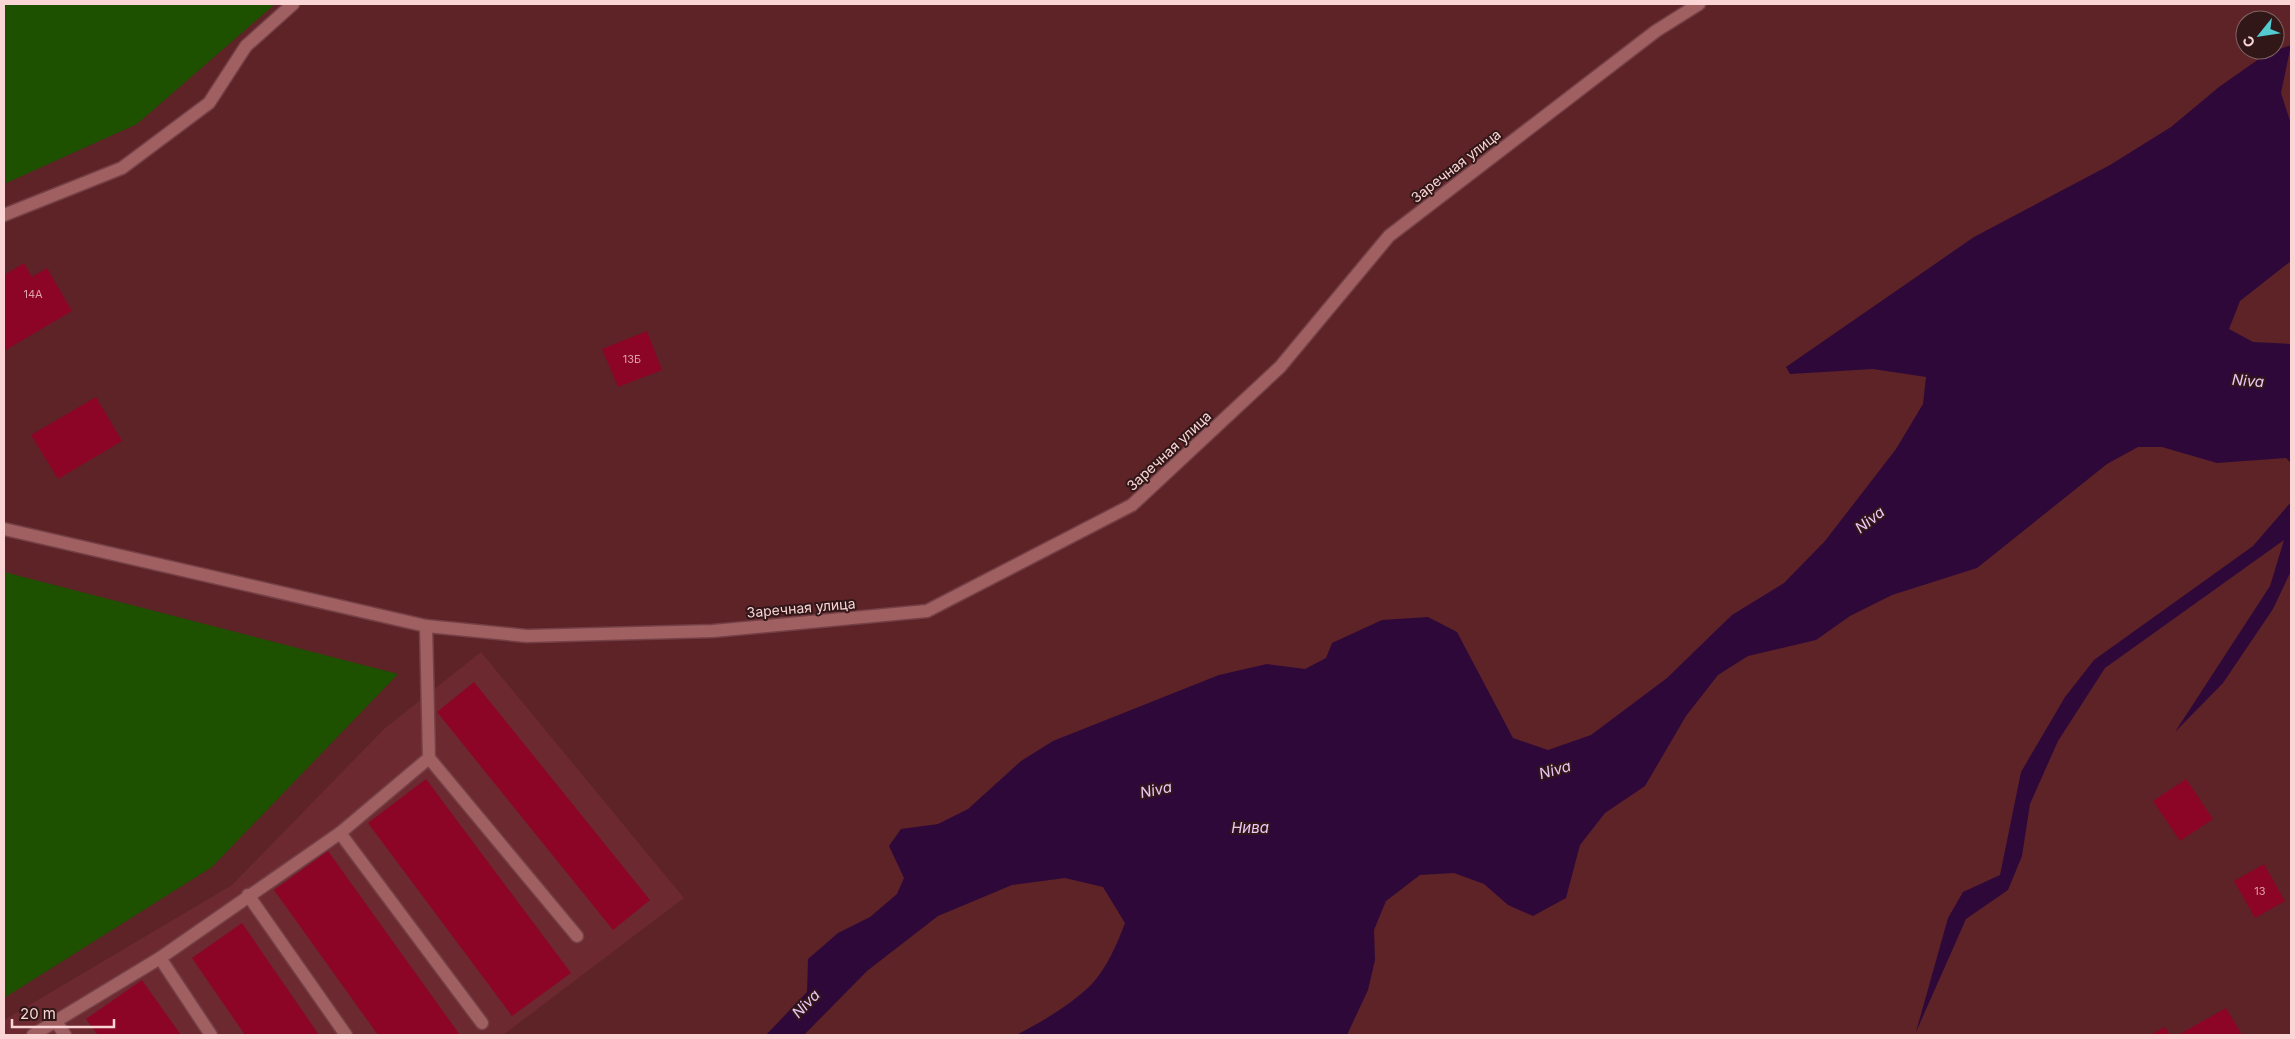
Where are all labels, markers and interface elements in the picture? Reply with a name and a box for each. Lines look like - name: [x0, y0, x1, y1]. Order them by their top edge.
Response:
- north arrow: [2235, 10, 2285, 60]
- text: С: [2238, 33, 2258, 50]
- street label: Заречная улица: [1407, 125, 1504, 206]
- house number: 14А: [23, 287, 43, 301]
- house number: 13Б: [623, 352, 641, 366]
- water label: Niva: [2231, 370, 2265, 391]
- street label: Заречная улица: [1123, 407, 1214, 494]
- water label: Niva: [1851, 502, 1888, 537]
- street label: Заречная улица: [746, 594, 856, 621]
- water label: Niva: [1537, 756, 1573, 783]
- water label: Niva: [1138, 777, 1174, 802]
- water label: Нива: [1231, 818, 1269, 837]
- house number: 13: [2254, 884, 2266, 898]
- water label: Niva: [788, 985, 824, 1022]
- scale bar: [12, 996, 115, 1028]
- text: 20 m: [20, 1004, 56, 1023]

